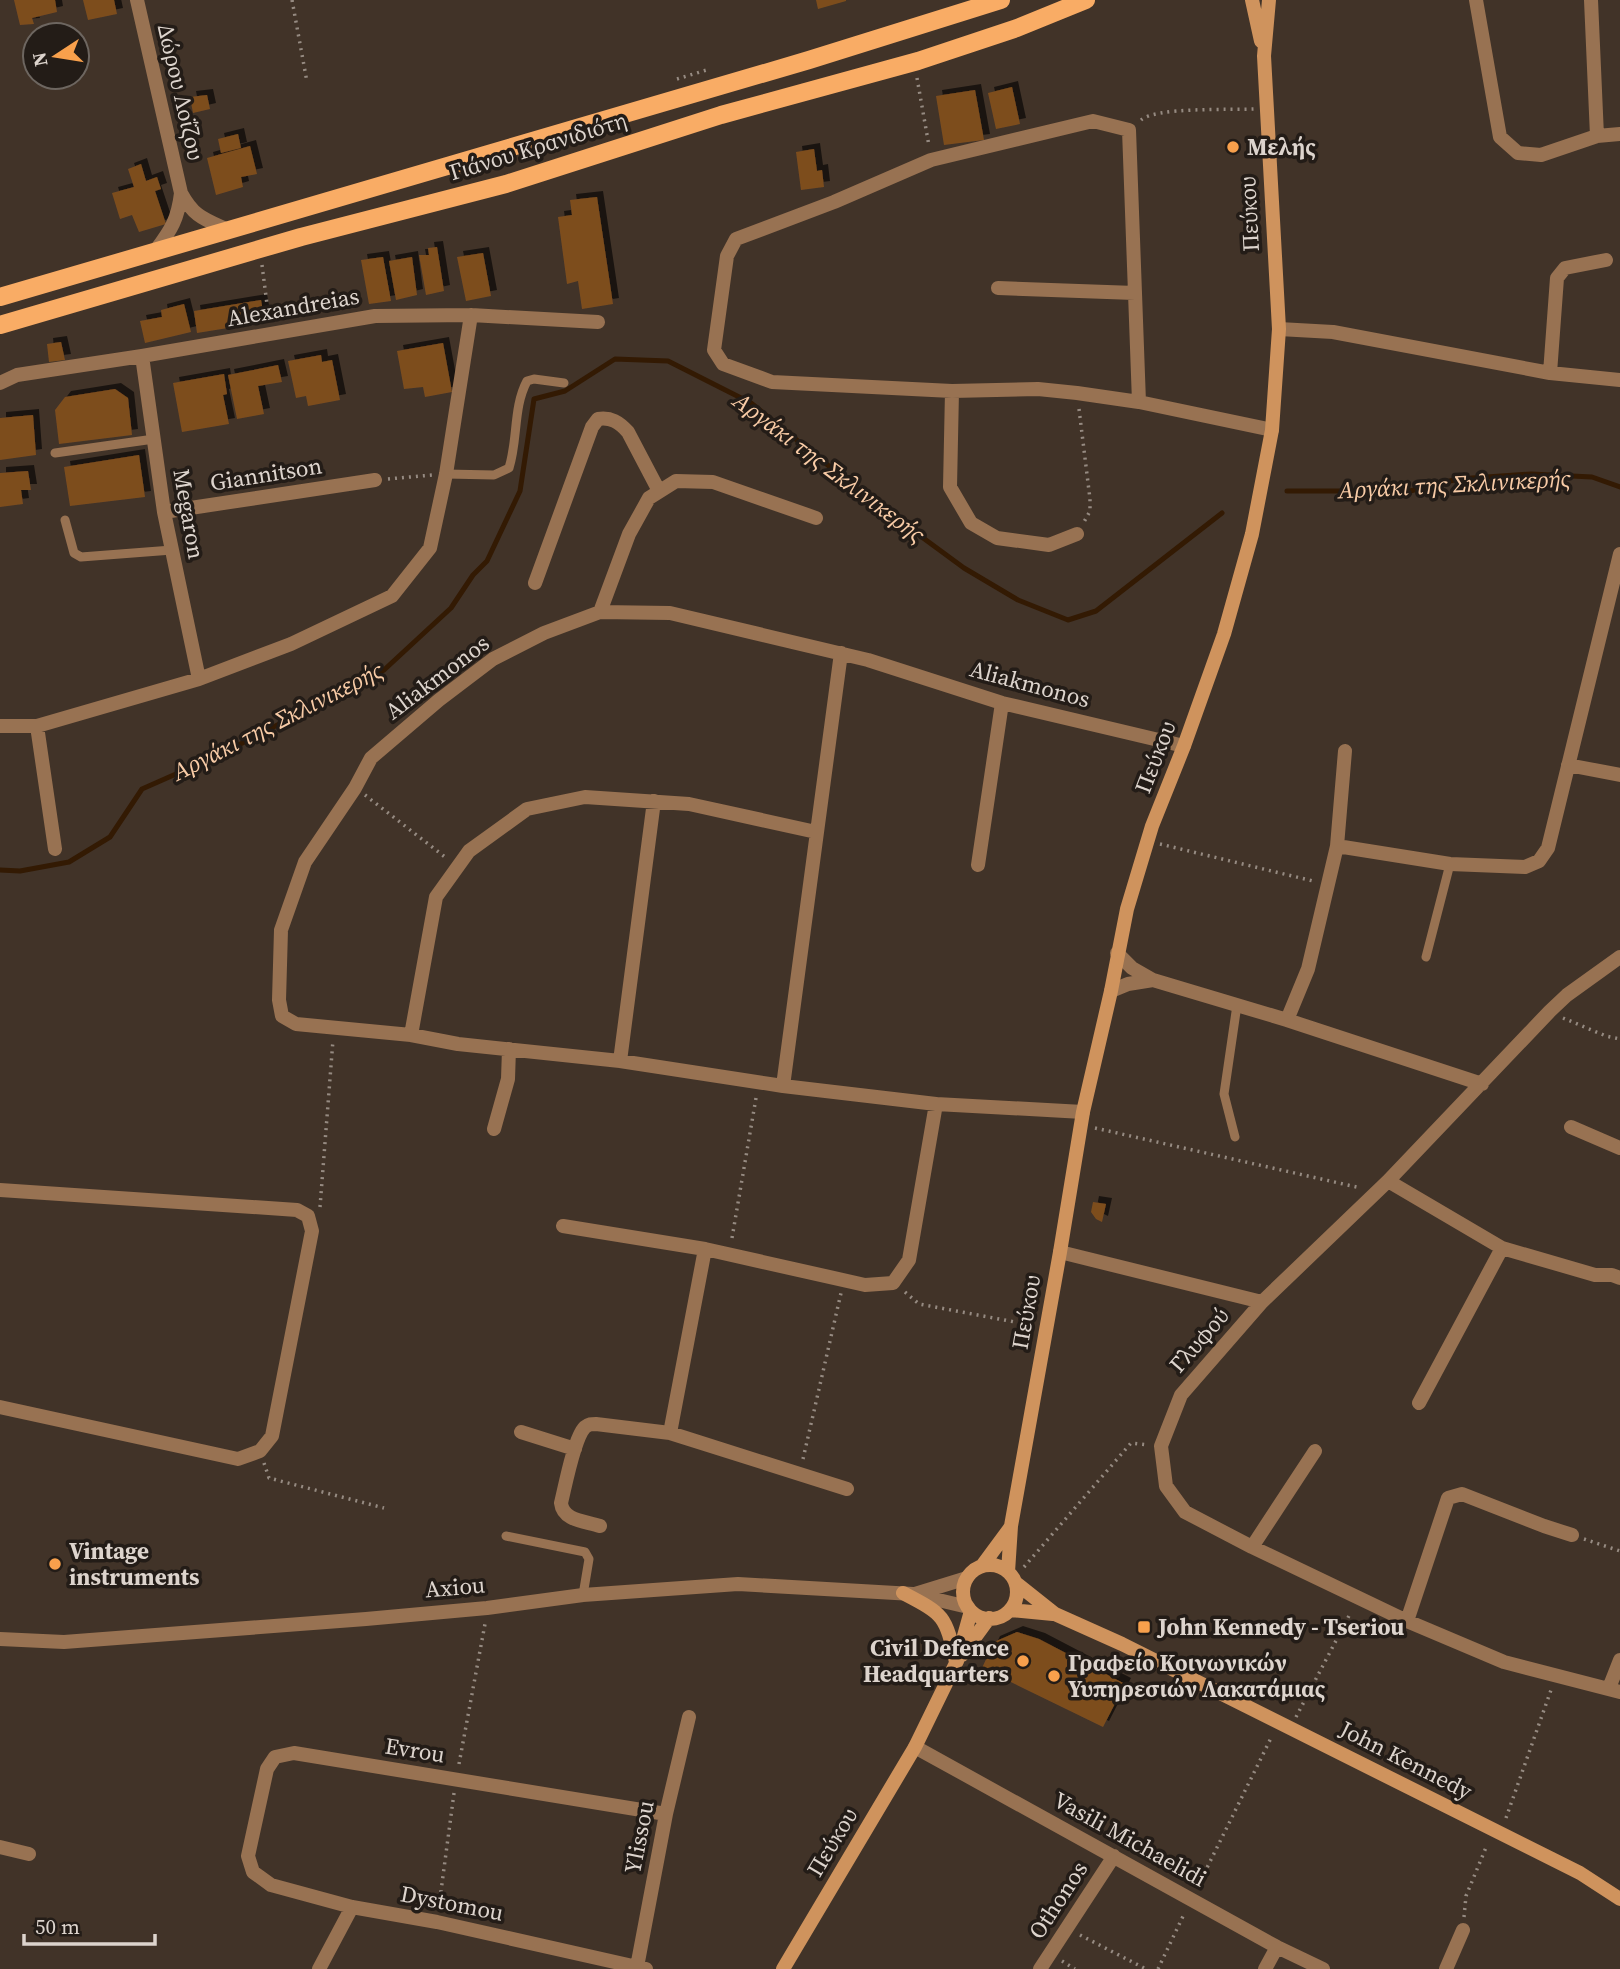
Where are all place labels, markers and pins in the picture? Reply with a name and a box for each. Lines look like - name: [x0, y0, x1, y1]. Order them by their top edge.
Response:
- place label: Μελής: [1247, 131, 1316, 163]
- marker: Μελής: [1225, 139, 1241, 155]
- place label: Vintage instruments: [69, 1535, 200, 1593]
- marker: Vintage instruments: [47, 1556, 63, 1572]
- place label: John Kennedy - Tseriou: [1156, 1611, 1404, 1643]
- marker: John Kennedy - Tseriou: [1136, 1619, 1152, 1635]
- place label: Civil Defence Headquarters: [863, 1632, 1009, 1690]
- place label: Γραφείο Κοινωνικών Υυπηρεσιών Λακατάμιας: [1068, 1647, 1326, 1705]
- marker: Civil Defence Headquarters: [1015, 1653, 1031, 1669]
- marker: Γραφείο Κοινωνικών Υυπηρεσιών Λακατάμιας: [1046, 1668, 1062, 1684]

